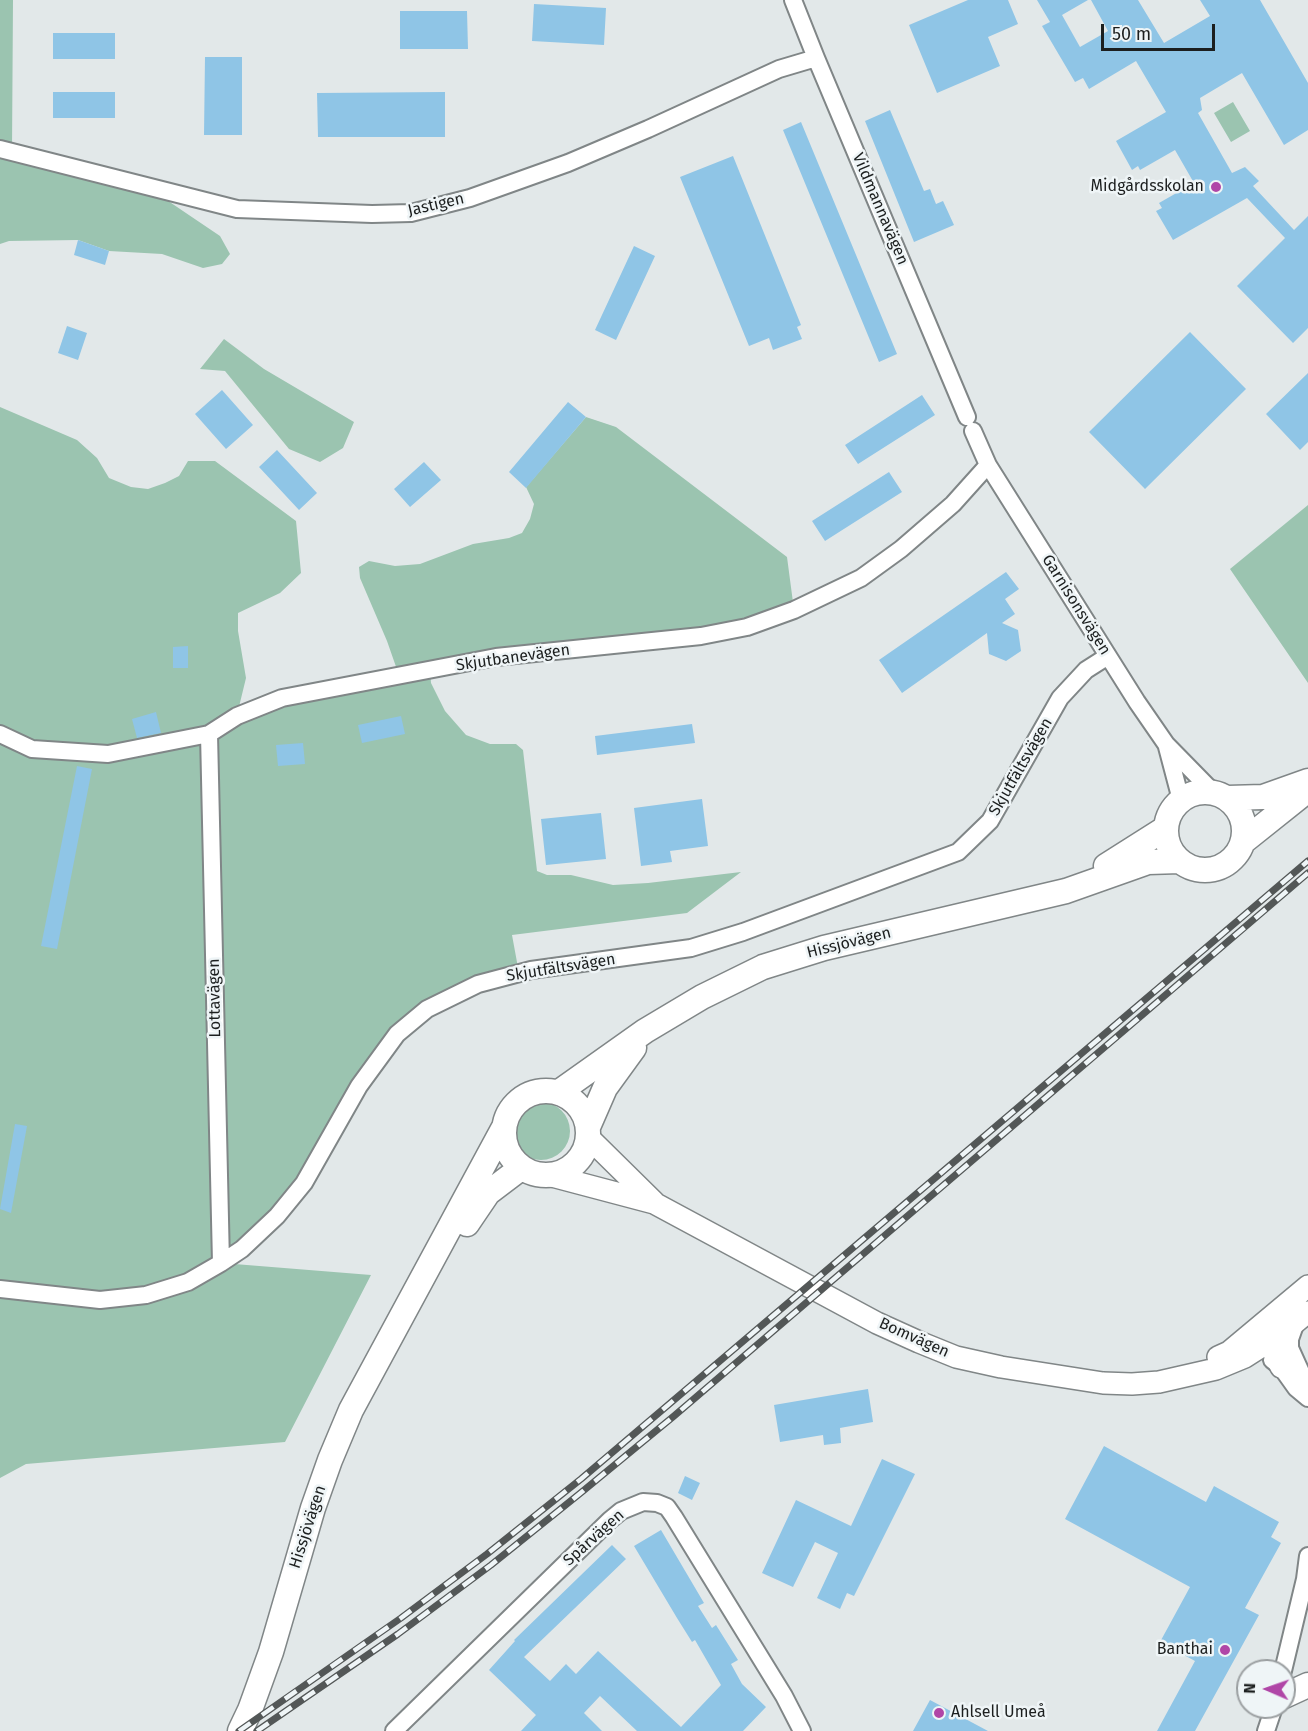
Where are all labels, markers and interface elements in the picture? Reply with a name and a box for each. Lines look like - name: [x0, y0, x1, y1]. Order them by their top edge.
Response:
- scale bar: [1104, 12, 1218, 50]
- text: 50 m: [1112, 23, 1151, 45]
- street label: Vildmannavägen: [848, 150, 912, 268]
- place label: Midgårdsskolan: [1091, 177, 1204, 197]
- marker: Midgårdsskolan: [1209, 180, 1223, 194]
- street label: Jastigen: [406, 189, 466, 221]
- street label: Garnisonsvägen: [1038, 551, 1114, 659]
- street label: Skjutbanevägen: [455, 640, 571, 676]
- street label: Skjutfältsvägen: [985, 715, 1057, 819]
- street label: Hissjövägen: [805, 923, 893, 963]
- street label: Skjutfältsvägen: [505, 950, 617, 986]
- street label: Lottavägen: [205, 958, 225, 1038]
- street label: Bomvägen: [876, 1314, 952, 1362]
- street label: Hissjövägen: [286, 1483, 330, 1571]
- street label: Spårvägen: [560, 1506, 628, 1570]
- place label: Banthai: [1157, 1640, 1213, 1660]
- marker: Banthai: [1218, 1643, 1232, 1657]
- north arrow: [1236, 1659, 1296, 1719]
- text: N: [1240, 1683, 1259, 1694]
- place label: Ahlsell Umeå: [951, 1703, 1046, 1723]
- marker: Ahlsell Umeå: [932, 1706, 946, 1720]

